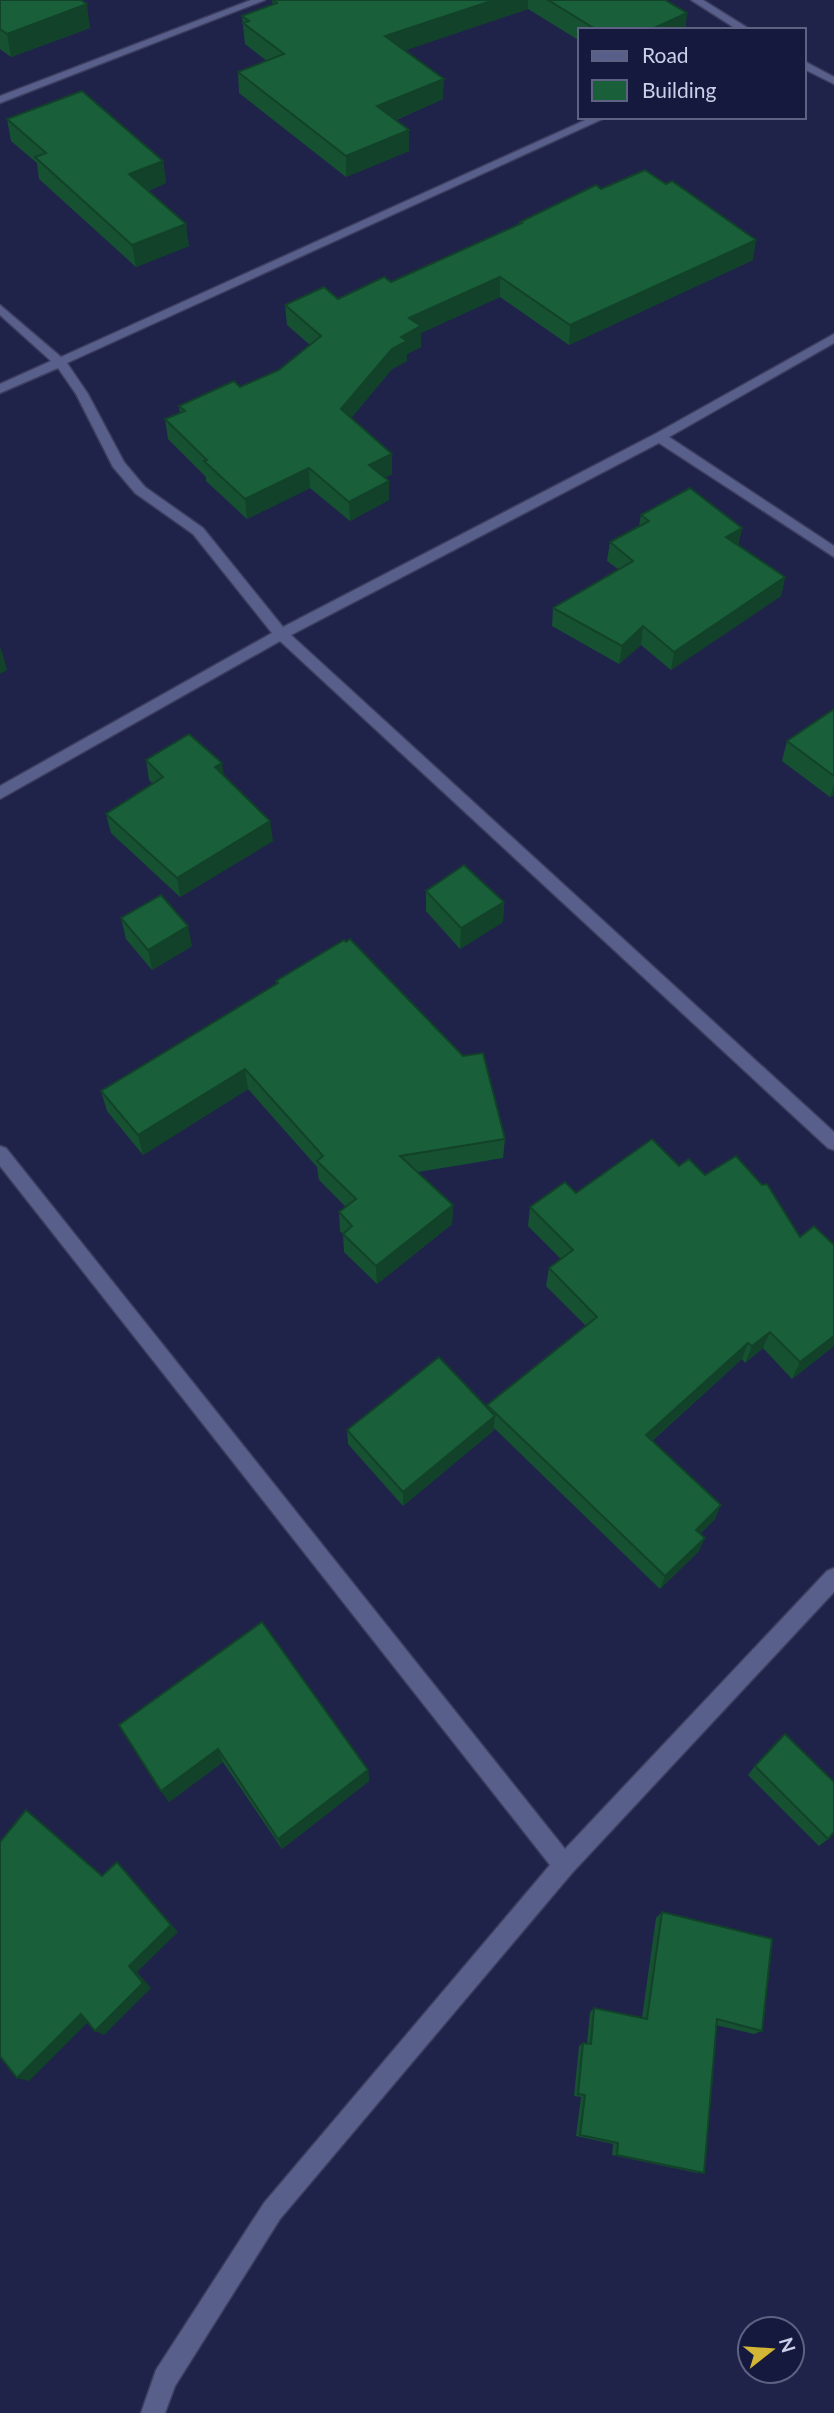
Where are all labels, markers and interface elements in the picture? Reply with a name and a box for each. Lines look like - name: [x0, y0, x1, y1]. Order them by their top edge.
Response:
- legend: [578, 28, 806, 119]
- text: Road: [642, 42, 689, 67]
- text: Building: [642, 77, 717, 102]
- north arrow: [736, 2315, 806, 2385]
- text: N: [775, 2335, 801, 2355]

